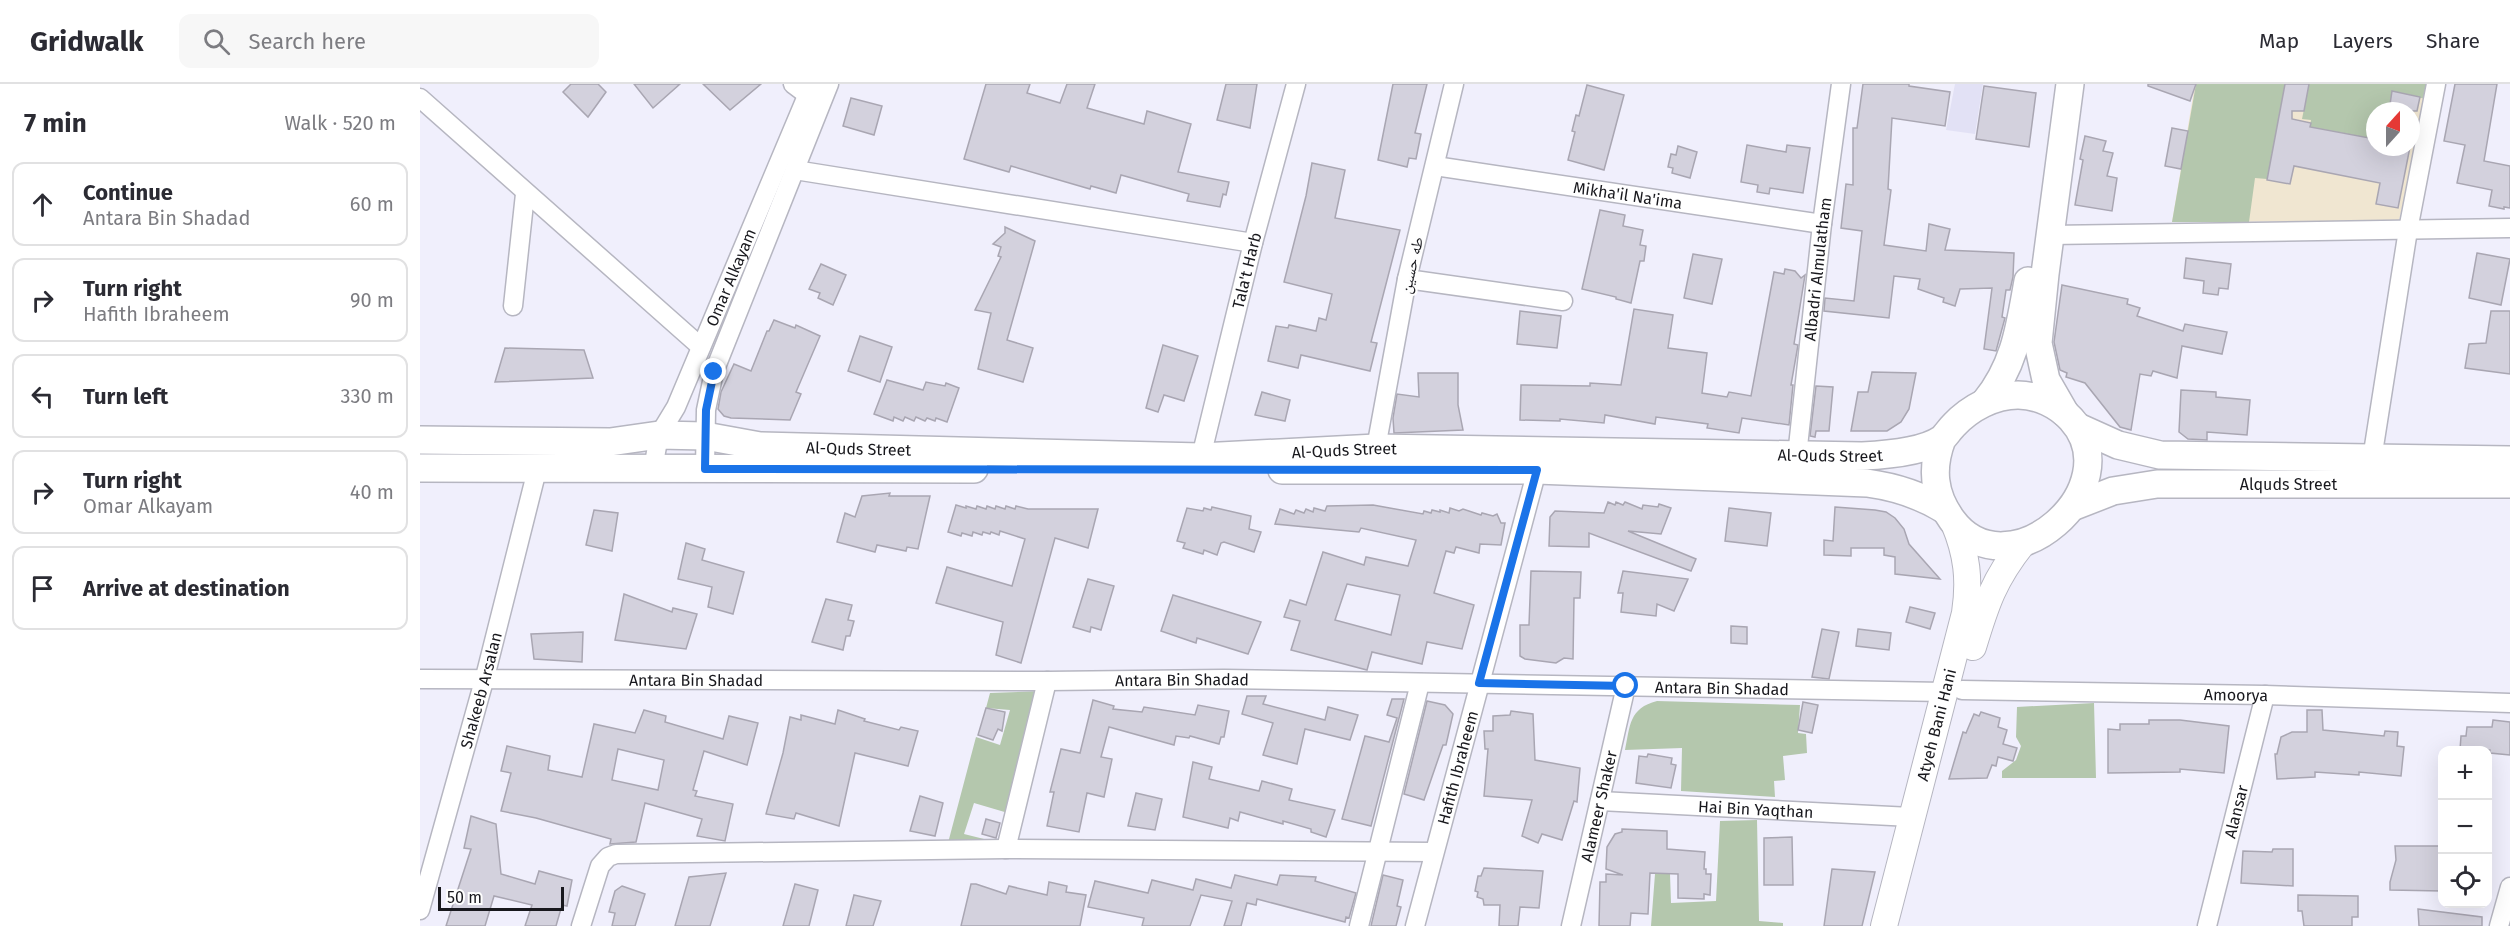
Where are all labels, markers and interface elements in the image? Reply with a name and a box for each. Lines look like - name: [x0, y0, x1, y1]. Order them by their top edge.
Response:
- search box: [179, 14, 599, 68]
- text: Gridwalk: [30, 25, 143, 58]
- icon: search: [200, 25, 233, 58]
- text: Search here: [248, 28, 366, 55]
- text: Map: [2259, 28, 2299, 54]
- text: Layers: [2332, 28, 2393, 54]
- text: Share: [2426, 28, 2480, 54]
- north arrow: [2366, 102, 2420, 156]
- text: 7 min: [24, 108, 87, 139]
- text: Walk · 520 m: [285, 111, 396, 135]
- street label: Mikha'il Na'ima: [1572, 178, 1684, 213]
- text: Continue: [83, 179, 173, 206]
- icon: ahead: [26, 188, 59, 221]
- text: 60 m: [350, 192, 394, 216]
- street label: Albadri Almulatham: [1800, 196, 1836, 342]
- text: Antara Bin Shadad: [83, 206, 250, 230]
- street label: Omar Alkayam: [702, 226, 760, 329]
- street label: Tala't Harb: [1228, 230, 1265, 311]
- street label: طه حسين: [1396, 235, 1428, 296]
- text: Turn right: [83, 275, 182, 302]
- icon: right: [26, 284, 59, 317]
- text: 90 m: [350, 288, 394, 312]
- text: Hafith Ibraheem: [83, 302, 230, 326]
- route end: [700, 358, 726, 384]
- icon: left: [26, 380, 59, 413]
- text: Turn left: [83, 383, 168, 410]
- text: 330 m: [340, 384, 394, 408]
- street label: Al-Quds Street: [806, 438, 912, 460]
- street label: Al-Quds Street: [1291, 439, 1397, 462]
- street label: Al-Quds Street: [1777, 446, 1884, 466]
- text: Turn right: [83, 467, 182, 494]
- street label: Alquds Street: [2240, 475, 2337, 494]
- icon: right: [26, 476, 59, 509]
- text: 40 m: [350, 480, 394, 504]
- text: Omar Alkayam: [83, 494, 213, 518]
- icon: arrive: [26, 572, 59, 605]
- text: Arrive at destination: [83, 575, 290, 602]
- street label: Shakeeb Arsalan: [456, 630, 506, 751]
- street label: Atyeh Bani Hani: [1913, 667, 1960, 783]
- street label: Antara Bin Shadad: [1115, 670, 1249, 690]
- street label: Antara Bin Shadad: [629, 671, 763, 690]
- route start: [1612, 672, 1638, 698]
- street label: Antara Bin Shadad: [1655, 678, 1789, 699]
- street label: Amoorya: [2204, 685, 2268, 705]
- street label: Hafith Ibraheem: [1434, 709, 1482, 827]
- map controls: [2438, 746, 2492, 908]
- button: +: [2438, 746, 2492, 800]
- street label: Alameer Shaker: [1577, 748, 1621, 864]
- street label: Alansar: [2220, 782, 2252, 840]
- street label: Hai Bin Yaqthan: [1698, 797, 1814, 822]
- button: −: [2438, 800, 2492, 854]
- button: locate: [2438, 854, 2492, 908]
- scale bar: [438, 884, 564, 912]
- text: 50 m: [447, 888, 482, 907]

